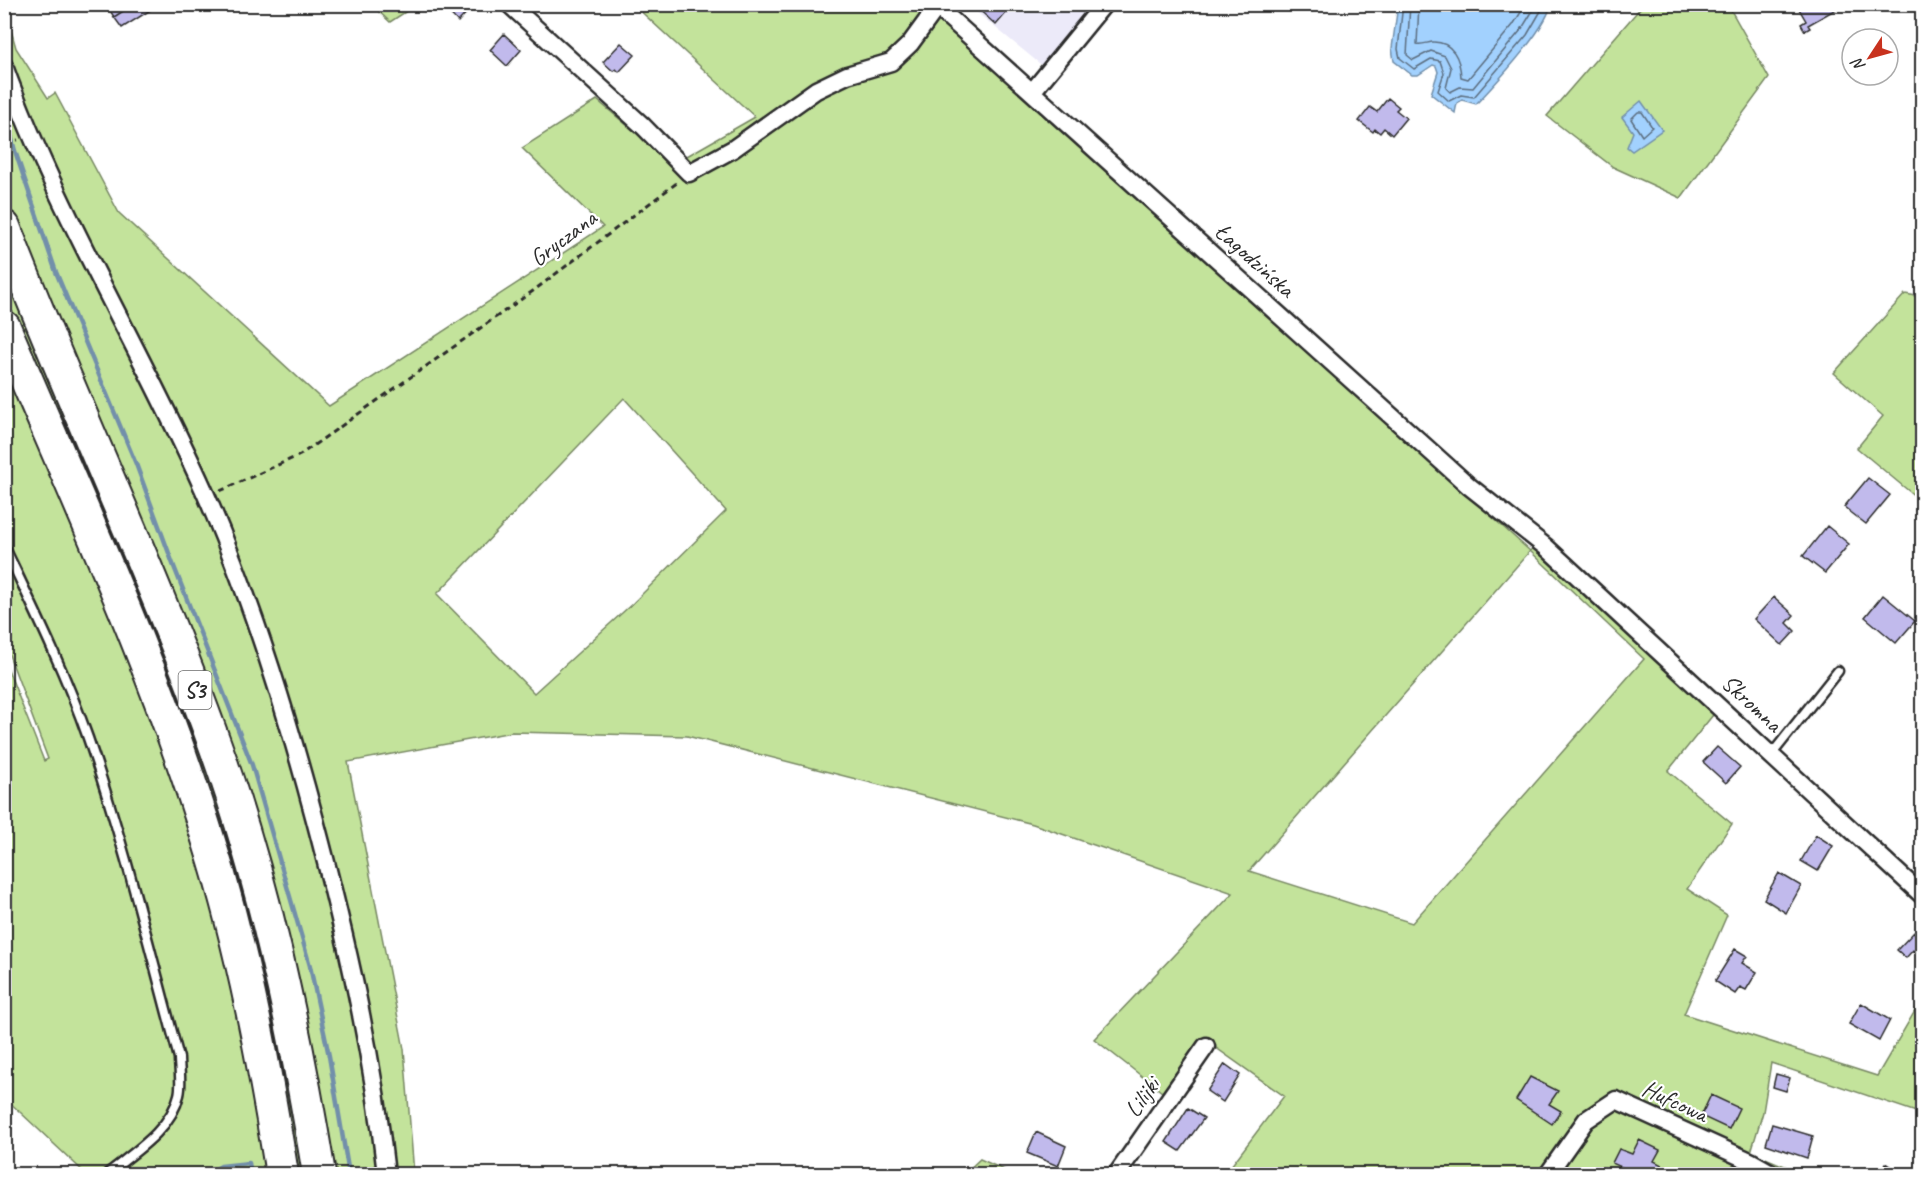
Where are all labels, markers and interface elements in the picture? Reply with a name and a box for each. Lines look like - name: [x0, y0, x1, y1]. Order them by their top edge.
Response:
- north arrow: [1840, 27, 1900, 87]
- text: N: [1846, 53, 1870, 75]
- street label: Gryczana: [524, 202, 603, 273]
- street label: Łagodzińska: [1209, 216, 1302, 305]
- street label: Skromna: [1716, 668, 1789, 739]
- road number: S3: [178, 671, 212, 709]
- street label: Lilijki: [1118, 1068, 1168, 1123]
- street label: Hufcowa: [1637, 1073, 1714, 1130]

